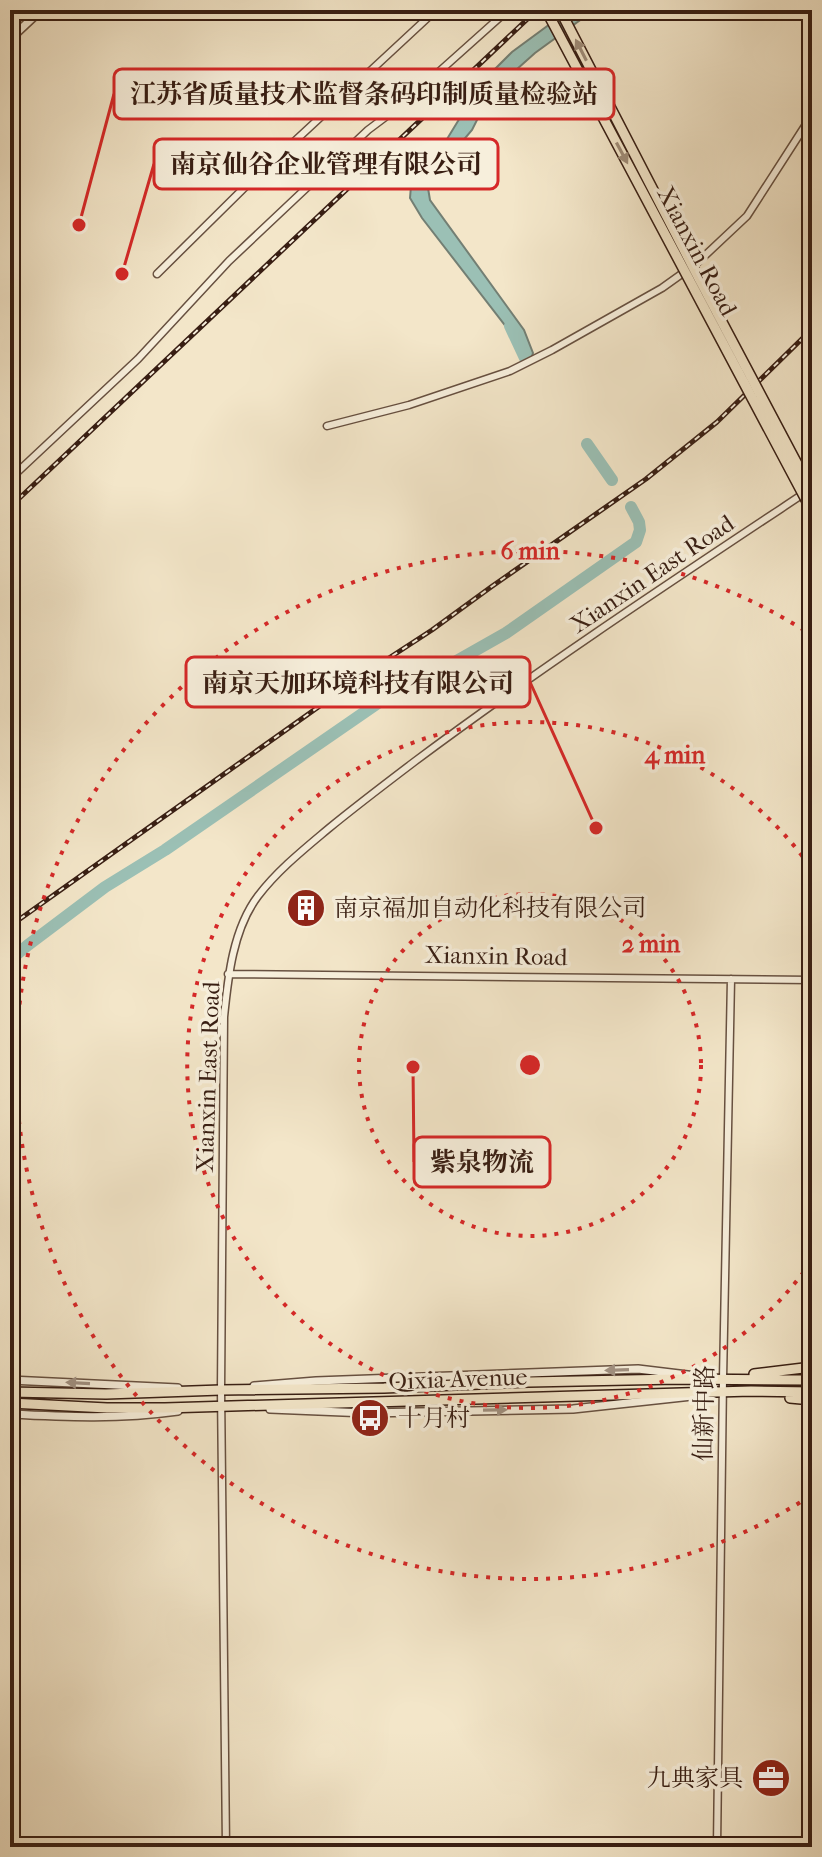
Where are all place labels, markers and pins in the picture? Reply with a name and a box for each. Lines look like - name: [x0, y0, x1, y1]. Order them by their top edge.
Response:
- callout: 江苏省质量技术监督条码印制质量检验站: [114, 69, 614, 119]
- callout: 南京仙谷企业管理有限公司: [154, 139, 498, 189]
- callout: 南京天加环境科技有限公司: [186, 657, 530, 707]
- building icon: 南京福加自动化科技有限公司: [285, 887, 327, 929]
- place label: 南京福加自动化科技有限公司: [334, 894, 646, 922]
- centre of rings: [516, 1051, 544, 1079]
- callout: 紫泉物流: [414, 1137, 550, 1187]
- bus stop icon: 十月村: [349, 1397, 391, 1439]
- place label: 十月村: [398, 1404, 470, 1432]
- office icon: 九典家具: [750, 1757, 792, 1799]
- place label: 九典家具: [647, 1764, 743, 1792]

